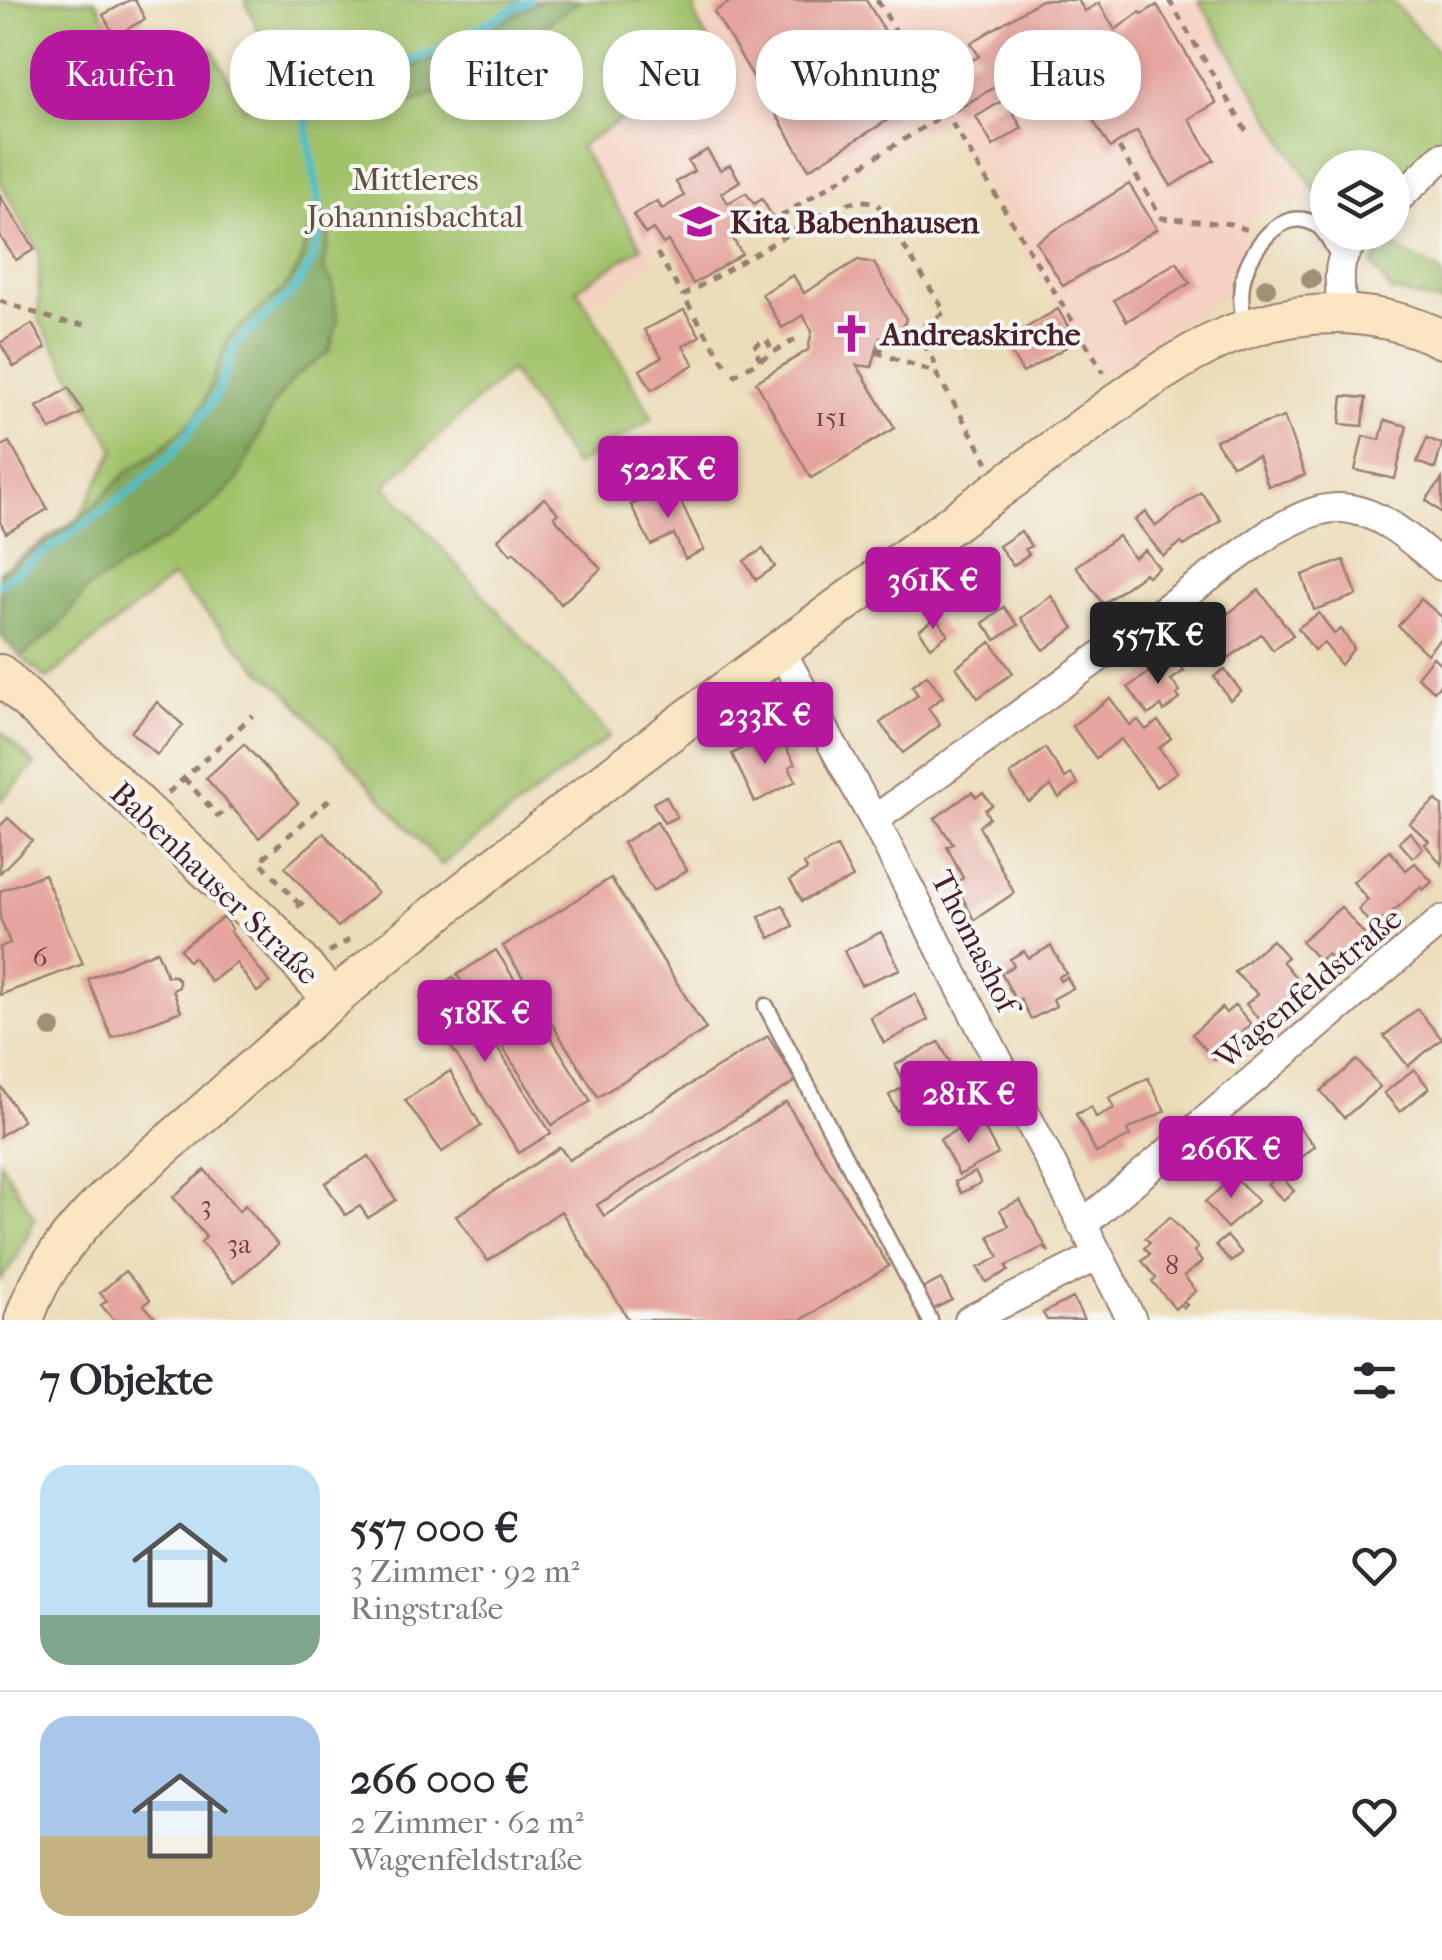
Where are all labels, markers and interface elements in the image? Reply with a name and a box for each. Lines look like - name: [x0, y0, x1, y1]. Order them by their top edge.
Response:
- chip: Kaufen: [30, 30, 210, 120]
- chip: Mieten: [230, 30, 410, 120]
- chip: Filter: [430, 30, 583, 120]
- chip: Neu: [603, 30, 736, 120]
- chip: Wohnung: [756, 30, 974, 120]
- chip: Haus: [994, 30, 1141, 120]
- map controls: [1310, 150, 1410, 250]
- button: layers: [1310, 150, 1410, 250]
- park label: Mittleres Johannisbachtal: [304, 161, 524, 235]
- school or university icon: Kita Babenhausen: [679, 201, 721, 243]
- place label: Kita Babenhausen: [730, 204, 980, 241]
- church icon: Andreaskirche: [830, 313, 872, 355]
- place label: Andreaskirche: [879, 316, 1081, 353]
- house number: 151: [815, 400, 847, 433]
- pin: 522K €: [587, 436, 749, 521]
- text: 522K €: [620, 450, 716, 487]
- pin: 361K €: [852, 547, 1014, 632]
- text: 361K €: [888, 561, 978, 598]
- pin: 557K €: [1077, 602, 1239, 687]
- text: 557K €: [1112, 616, 1204, 653]
- pin: 233K €: [684, 682, 846, 767]
- text: 233K €: [719, 696, 811, 733]
- street label: Babenhauser Straße: [103, 774, 327, 992]
- street label: Thomashof: [923, 864, 1029, 1024]
- street label: Wagenfeldstraße: [1207, 899, 1409, 1078]
- house number: 6: [32, 940, 48, 973]
- pin: 518K €: [404, 980, 566, 1065]
- text: 518K €: [440, 994, 530, 1031]
- pin: 281K €: [888, 1061, 1050, 1146]
- text: 281K €: [922, 1075, 1016, 1112]
- pin: 266K €: [1150, 1116, 1312, 1201]
- text: 266K €: [1181, 1130, 1281, 1167]
- house number: 3: [200, 1188, 212, 1221]
- house number: 3a: [227, 1227, 252, 1260]
- house number: 8: [1165, 1248, 1179, 1281]
- icon: filters: [1347, 1353, 1402, 1408]
- text: 7 Objekte: [40, 1356, 213, 1405]
- text: 557 000 €: [350, 1504, 519, 1553]
- icon: home: [120, 1505, 240, 1625]
- icon: heart: [1347, 1538, 1402, 1593]
- text: 3 Zimmer · 92 m²: [350, 1553, 580, 1590]
- text: Ringstraße: [350, 1590, 503, 1627]
- text: 266 000 €: [350, 1755, 530, 1804]
- icon: home: [120, 1756, 240, 1876]
- icon: heart: [1347, 1789, 1402, 1844]
- text: 2 Zimmer · 62 m²: [350, 1804, 583, 1841]
- text: Wagenfeldstraße: [350, 1841, 582, 1878]

